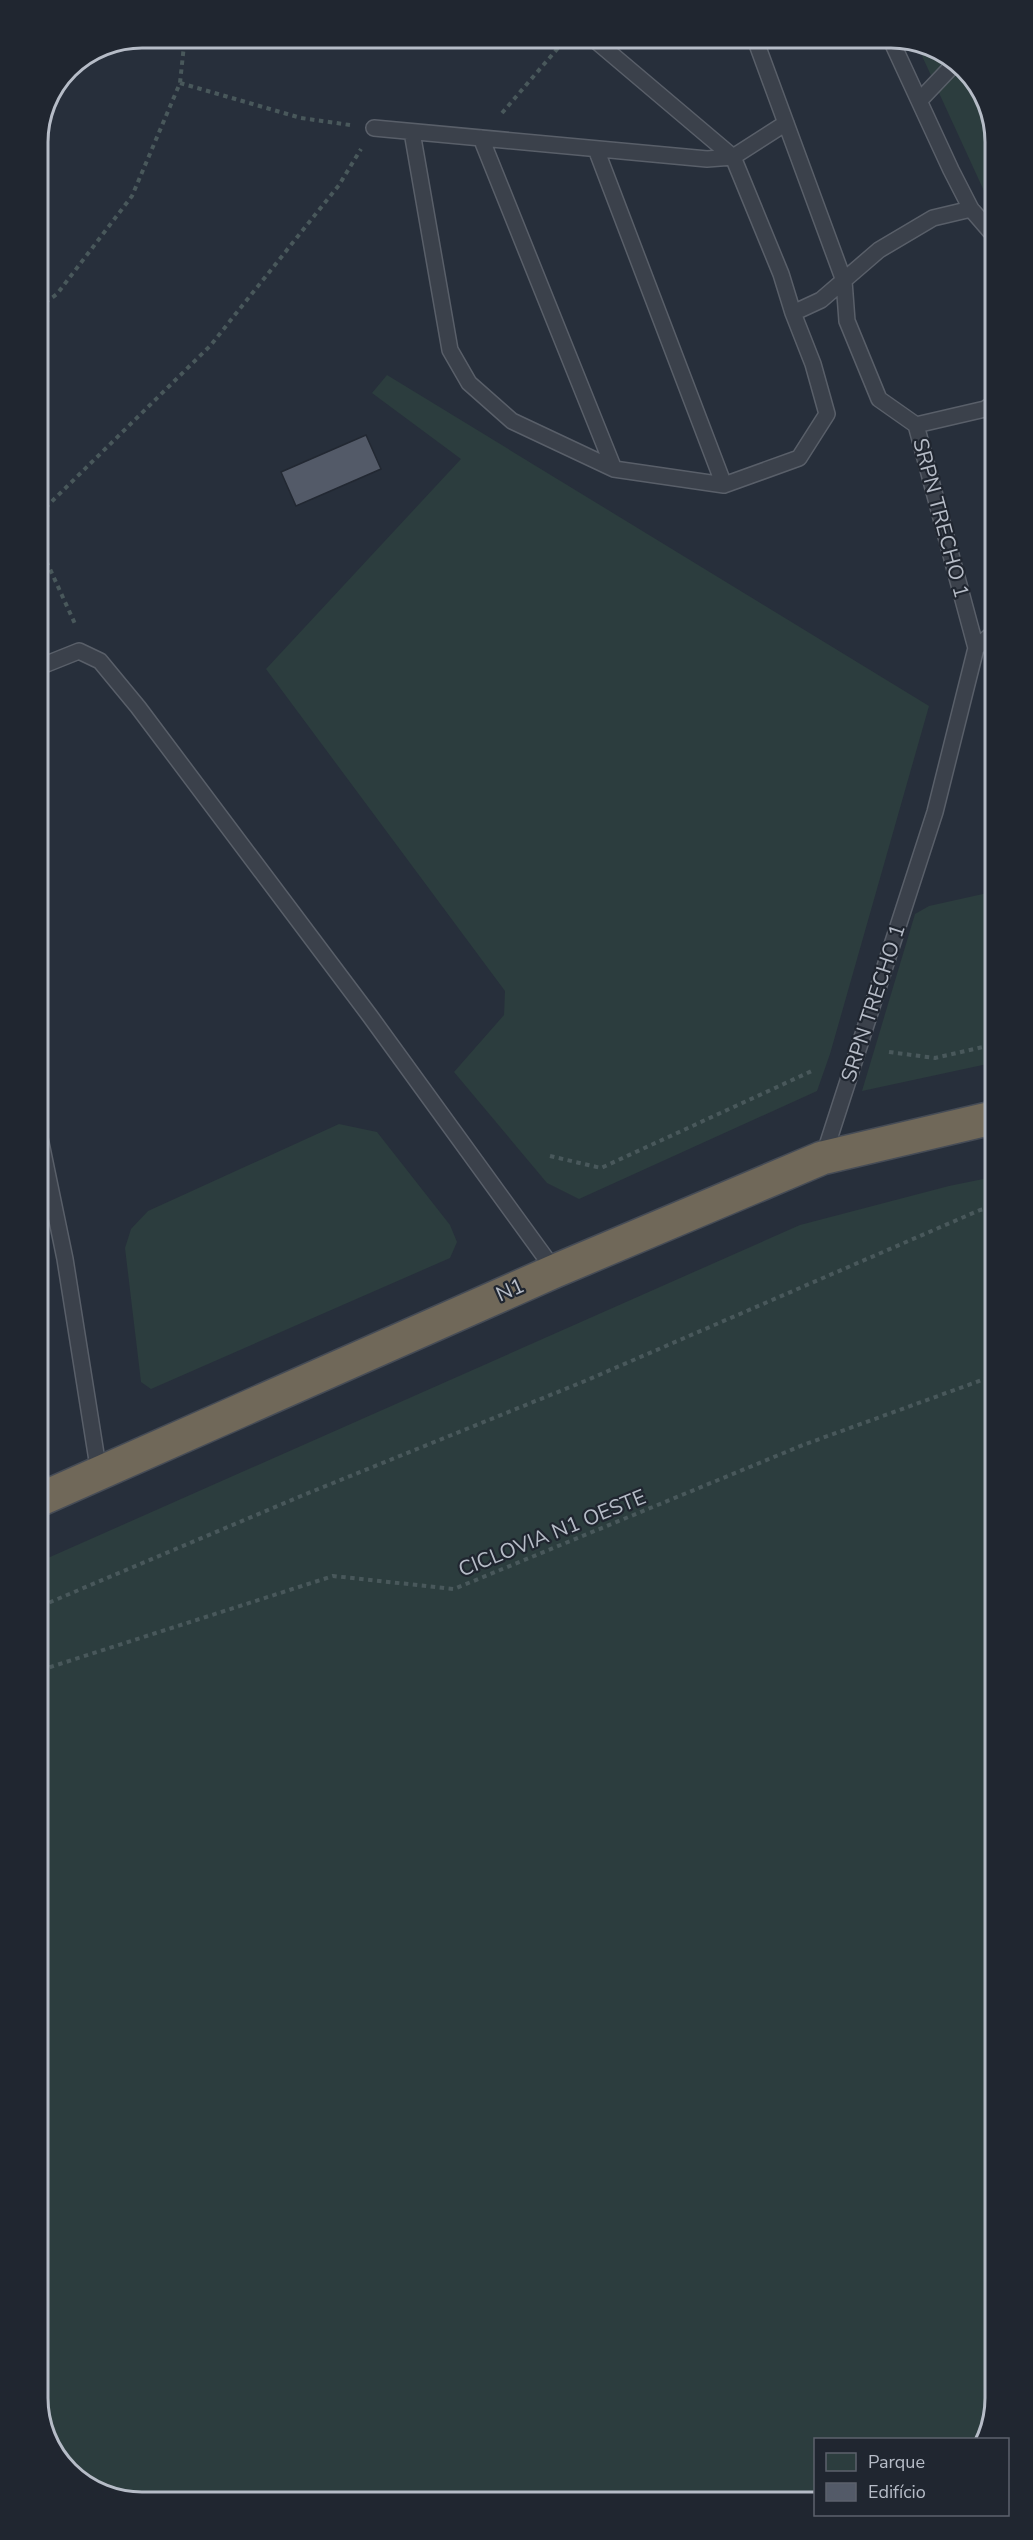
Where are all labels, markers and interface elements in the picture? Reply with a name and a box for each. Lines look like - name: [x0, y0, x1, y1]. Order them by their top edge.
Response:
- street label: SRPN TRECHO 1: [906, 435, 976, 601]
- street label: SRPN TRECHO 1: [834, 921, 912, 1085]
- street label: N1: [491, 1271, 529, 1309]
- street label: CICLOVIA N1 OESTE: [454, 1483, 650, 1583]
- legend: [814, 2438, 1009, 2516]
- text: Parque: [868, 2450, 925, 2474]
- text: Edifício: [868, 2480, 926, 2504]

